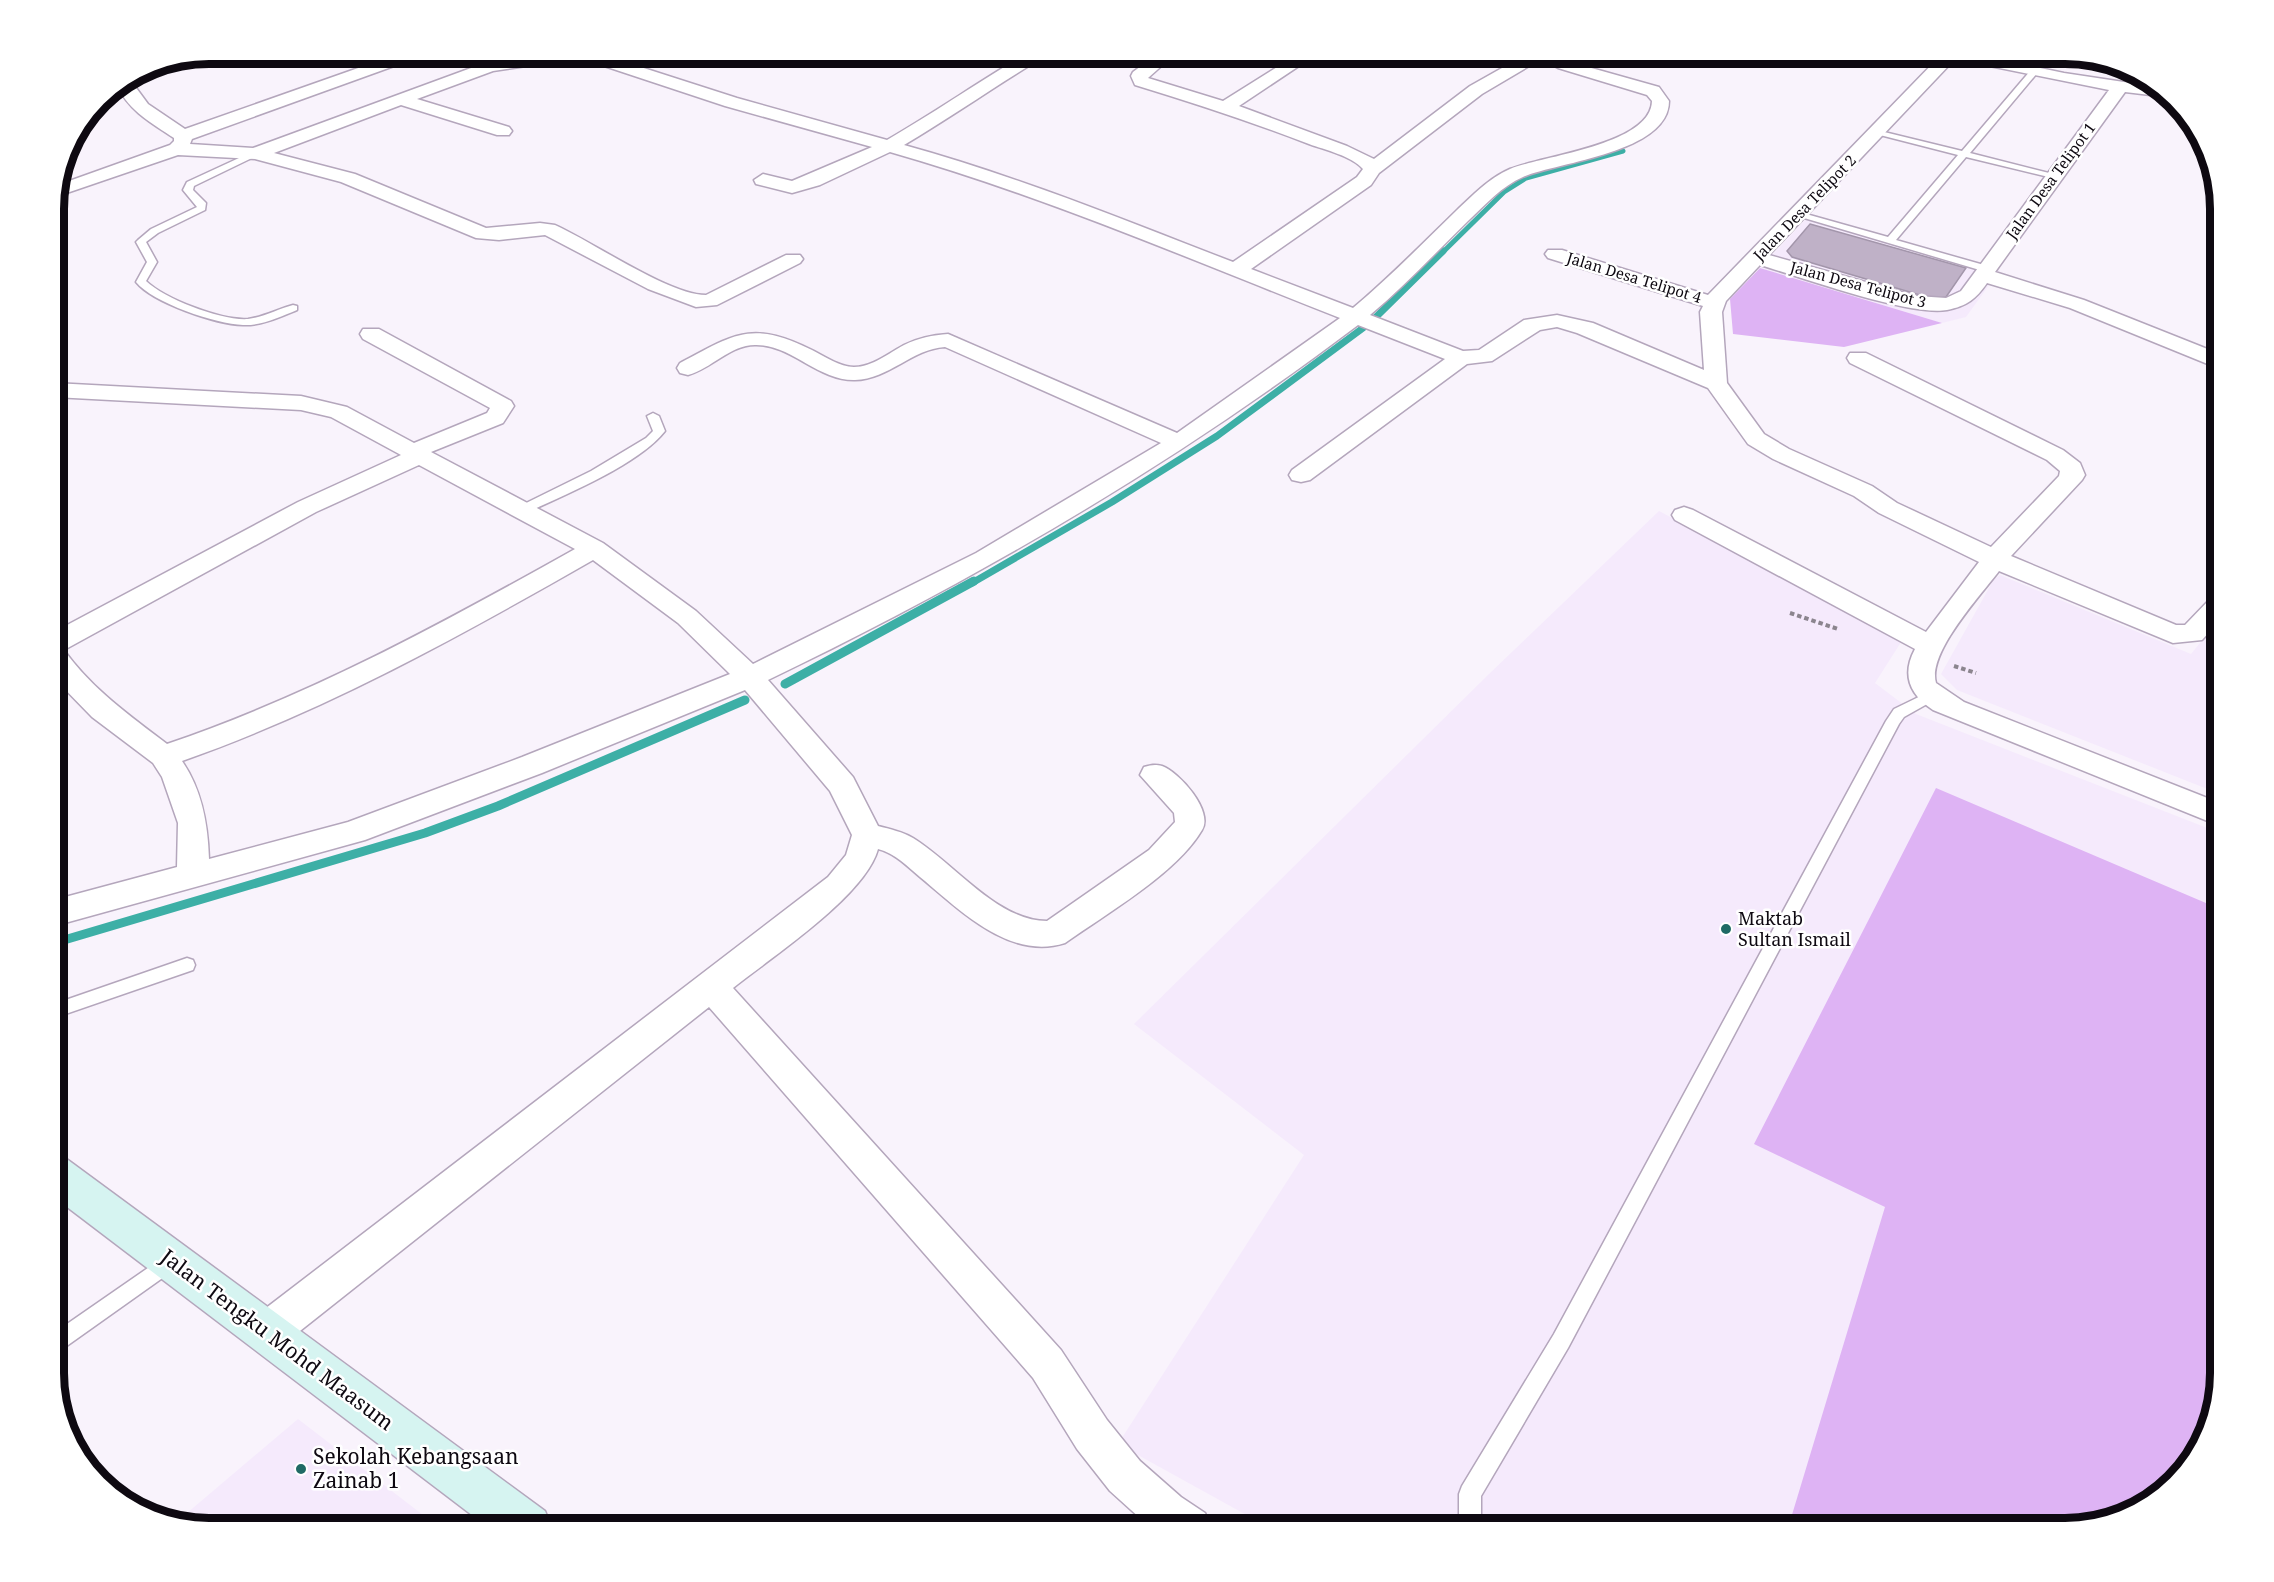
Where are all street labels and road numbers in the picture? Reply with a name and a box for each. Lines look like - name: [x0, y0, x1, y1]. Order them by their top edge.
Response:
- street label: Jalan Desa Telipot 1: [2000, 118, 2099, 244]
- street label: Jalan Desa Telipot 2: [1748, 150, 1860, 265]
- street label: Jalan Desa Telipot 4: [1564, 247, 1705, 307]
- street label: Jalan Desa Telipot 3: [1787, 256, 1928, 312]
- street label: Jalan Tengku Mohd Maasum: [155, 1242, 400, 1436]

